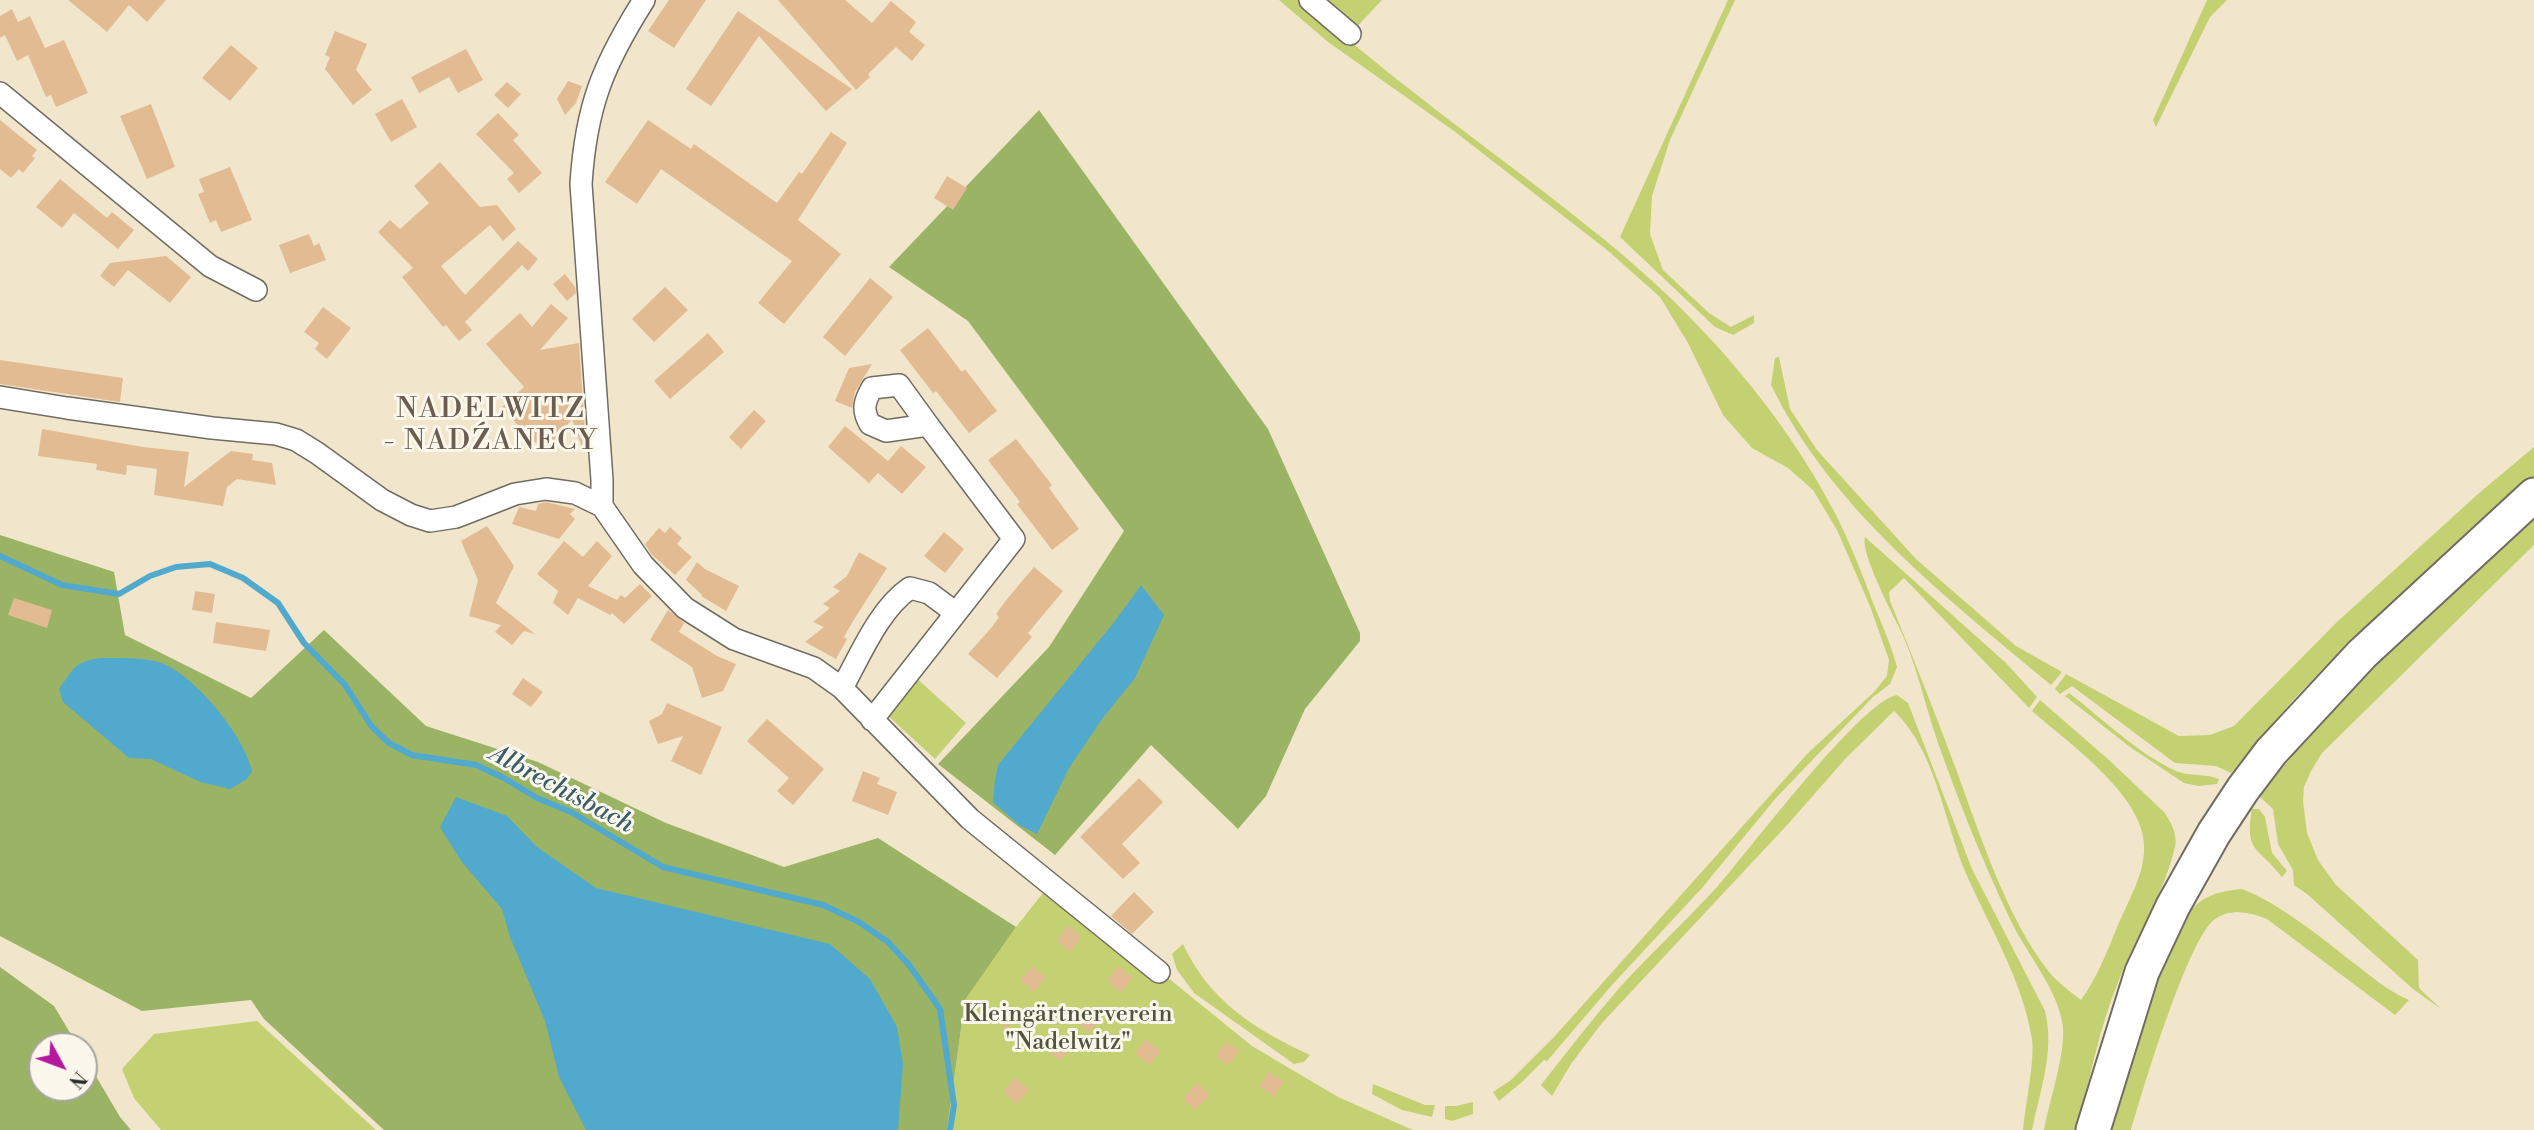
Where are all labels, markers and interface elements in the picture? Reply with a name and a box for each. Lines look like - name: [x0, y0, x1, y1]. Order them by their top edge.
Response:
- district label: NADELWITZ - NADŹANECY: [385, 393, 597, 459]
- water label: Albrechtsbach: [484, 739, 638, 841]
- park label: Kleingärtnerverein "Nadelwitz": [963, 1001, 1173, 1057]
- north arrow: [28, 1032, 98, 1102]
- text: N: [63, 1066, 91, 1093]

